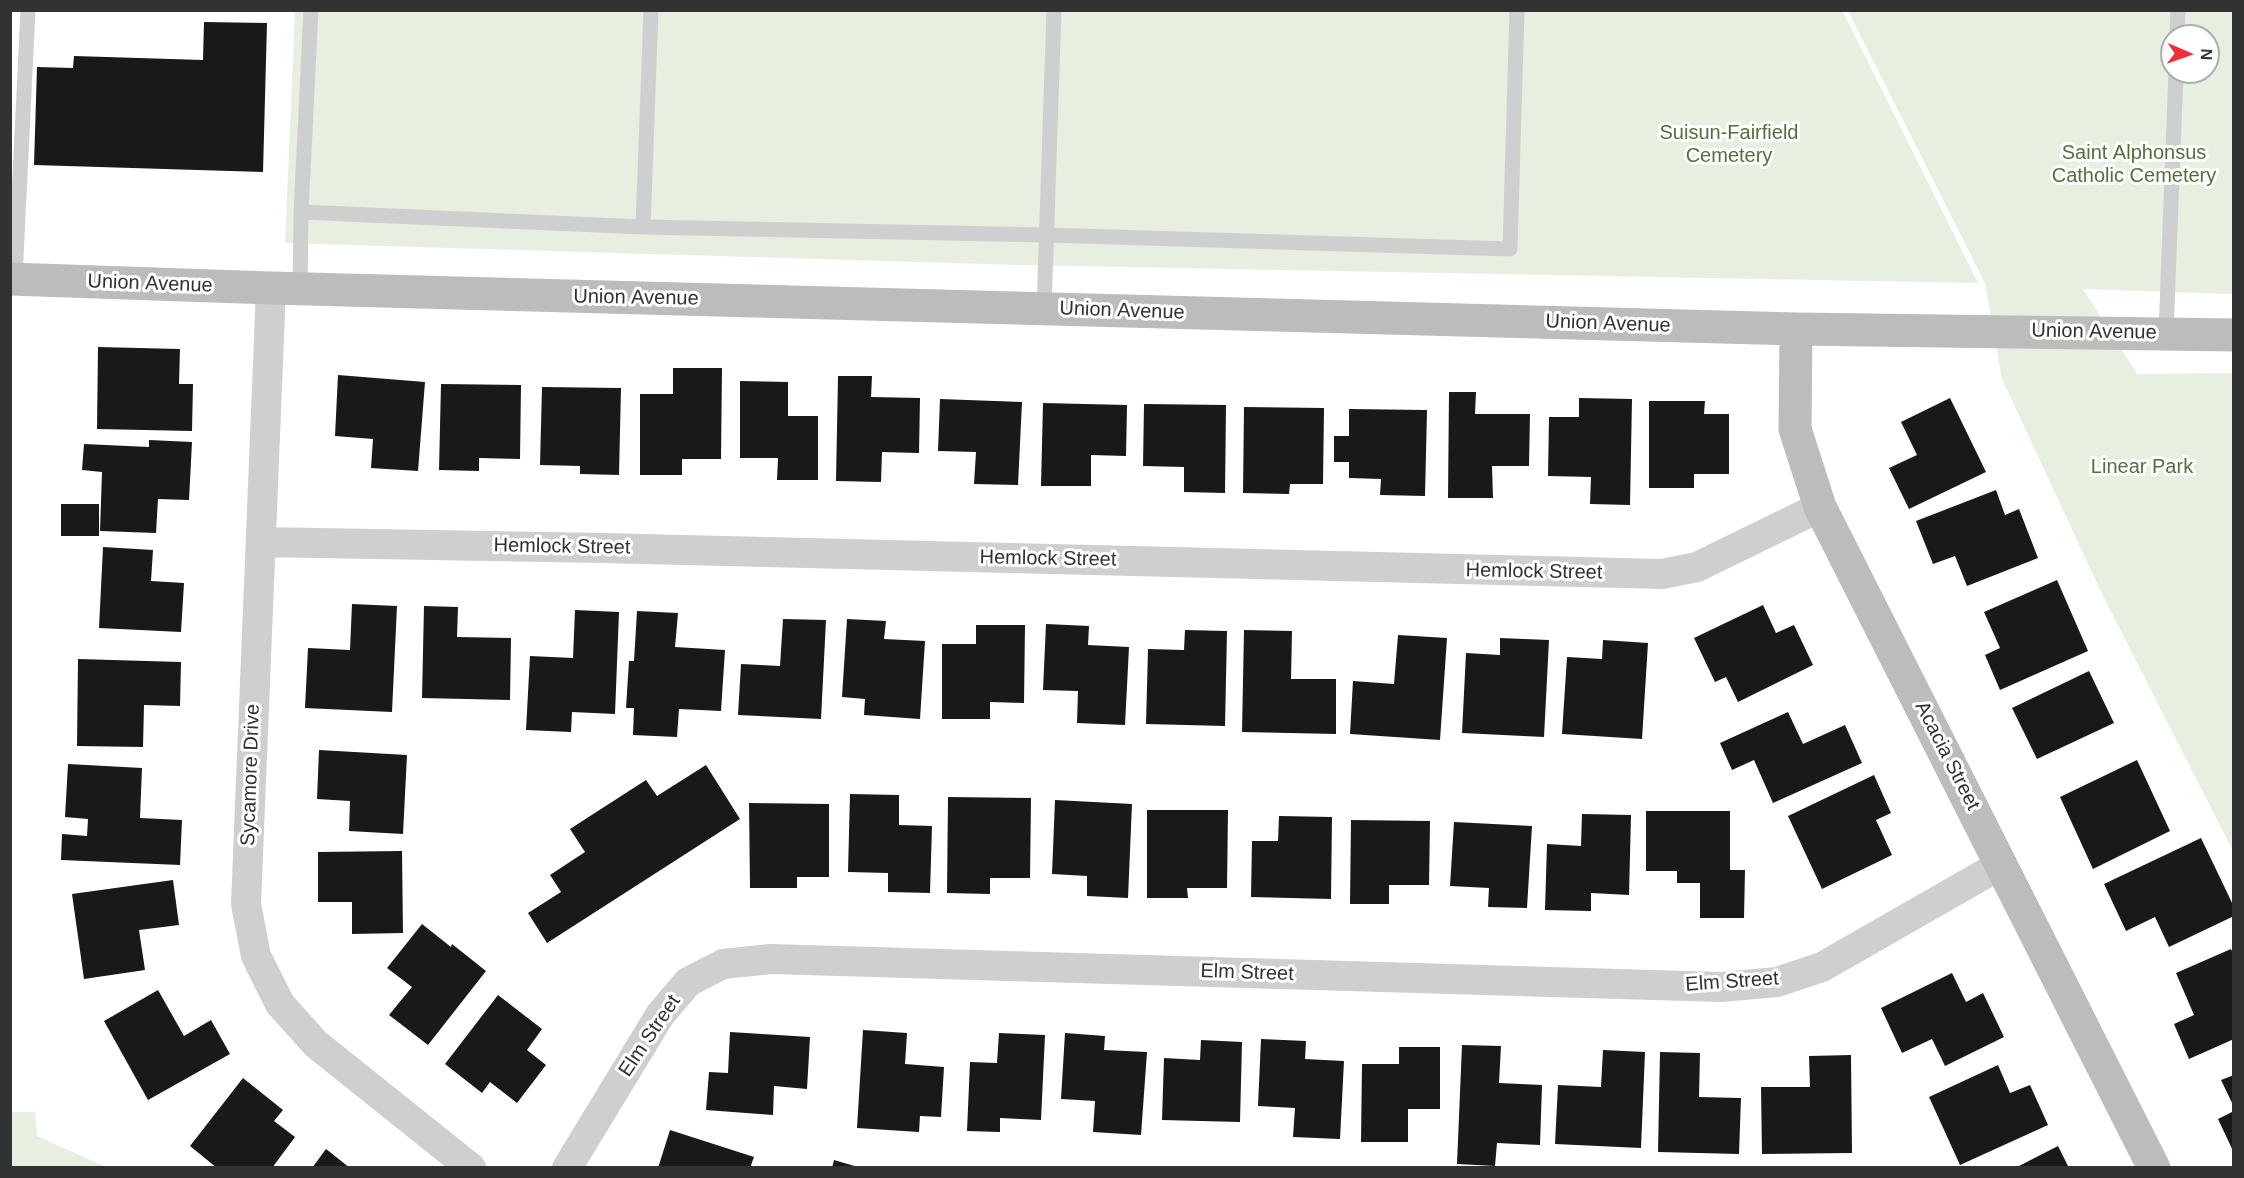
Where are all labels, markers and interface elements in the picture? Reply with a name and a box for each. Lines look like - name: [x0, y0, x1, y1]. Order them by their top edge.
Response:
- north arrow: [2160, 24, 2220, 84]
- text: N: [2198, 49, 2215, 61]
- park label: Suisun-Fairfield Cemetery: [1660, 121, 1798, 168]
- park label: Saint Alphonsus Catholic Cemetery: [2052, 141, 2216, 188]
- street label: Union Avenue: [87, 270, 213, 298]
- street label: Union Avenue: [573, 285, 699, 311]
- street label: Union Avenue: [1059, 297, 1185, 325]
- street label: Union Avenue: [1545, 310, 1671, 338]
- street label: Union Avenue: [2031, 319, 2157, 345]
- park label: Linear Park: [2091, 455, 2193, 479]
- street label: Hemlock Street: [493, 534, 631, 560]
- street label: Hemlock Street: [979, 546, 1117, 572]
- street label: Hemlock Street: [1465, 559, 1603, 585]
- street label: Acacia Street: [1909, 698, 1985, 814]
- street label: Sycamore Drive: [237, 703, 265, 847]
- street label: Elm Street: [1200, 959, 1294, 987]
- street label: Elm Street: [1685, 967, 1779, 997]
- street label: Elm Street: [614, 991, 686, 1081]

